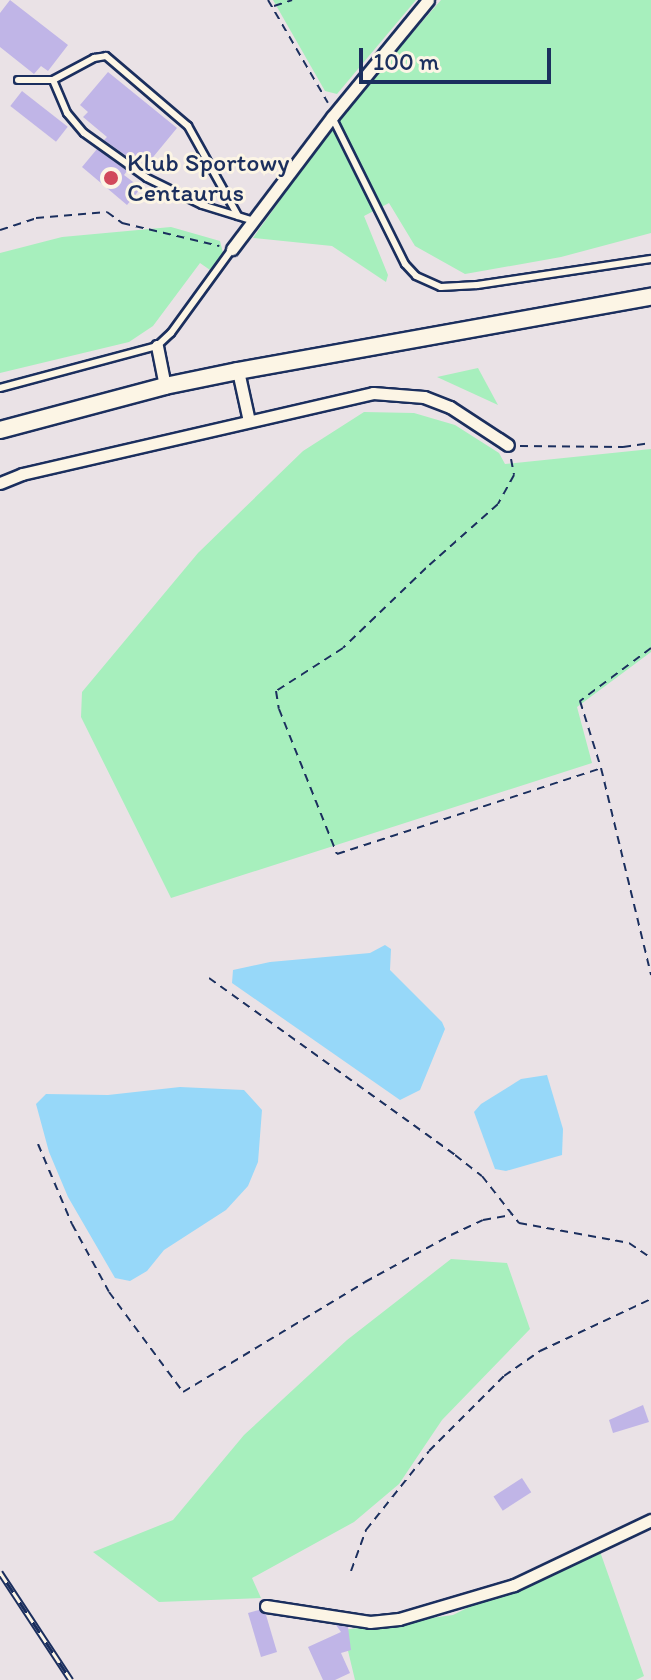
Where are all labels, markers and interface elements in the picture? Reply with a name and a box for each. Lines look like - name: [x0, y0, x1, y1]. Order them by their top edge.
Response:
- scale bar: [363, 32, 555, 82]
- text: 100 m: [373, 47, 439, 76]
- place label: Klub Sportowy Centaurus: [127, 147, 289, 208]
- marker: Klub Sportowy Centaurus: [102, 169, 120, 187]

